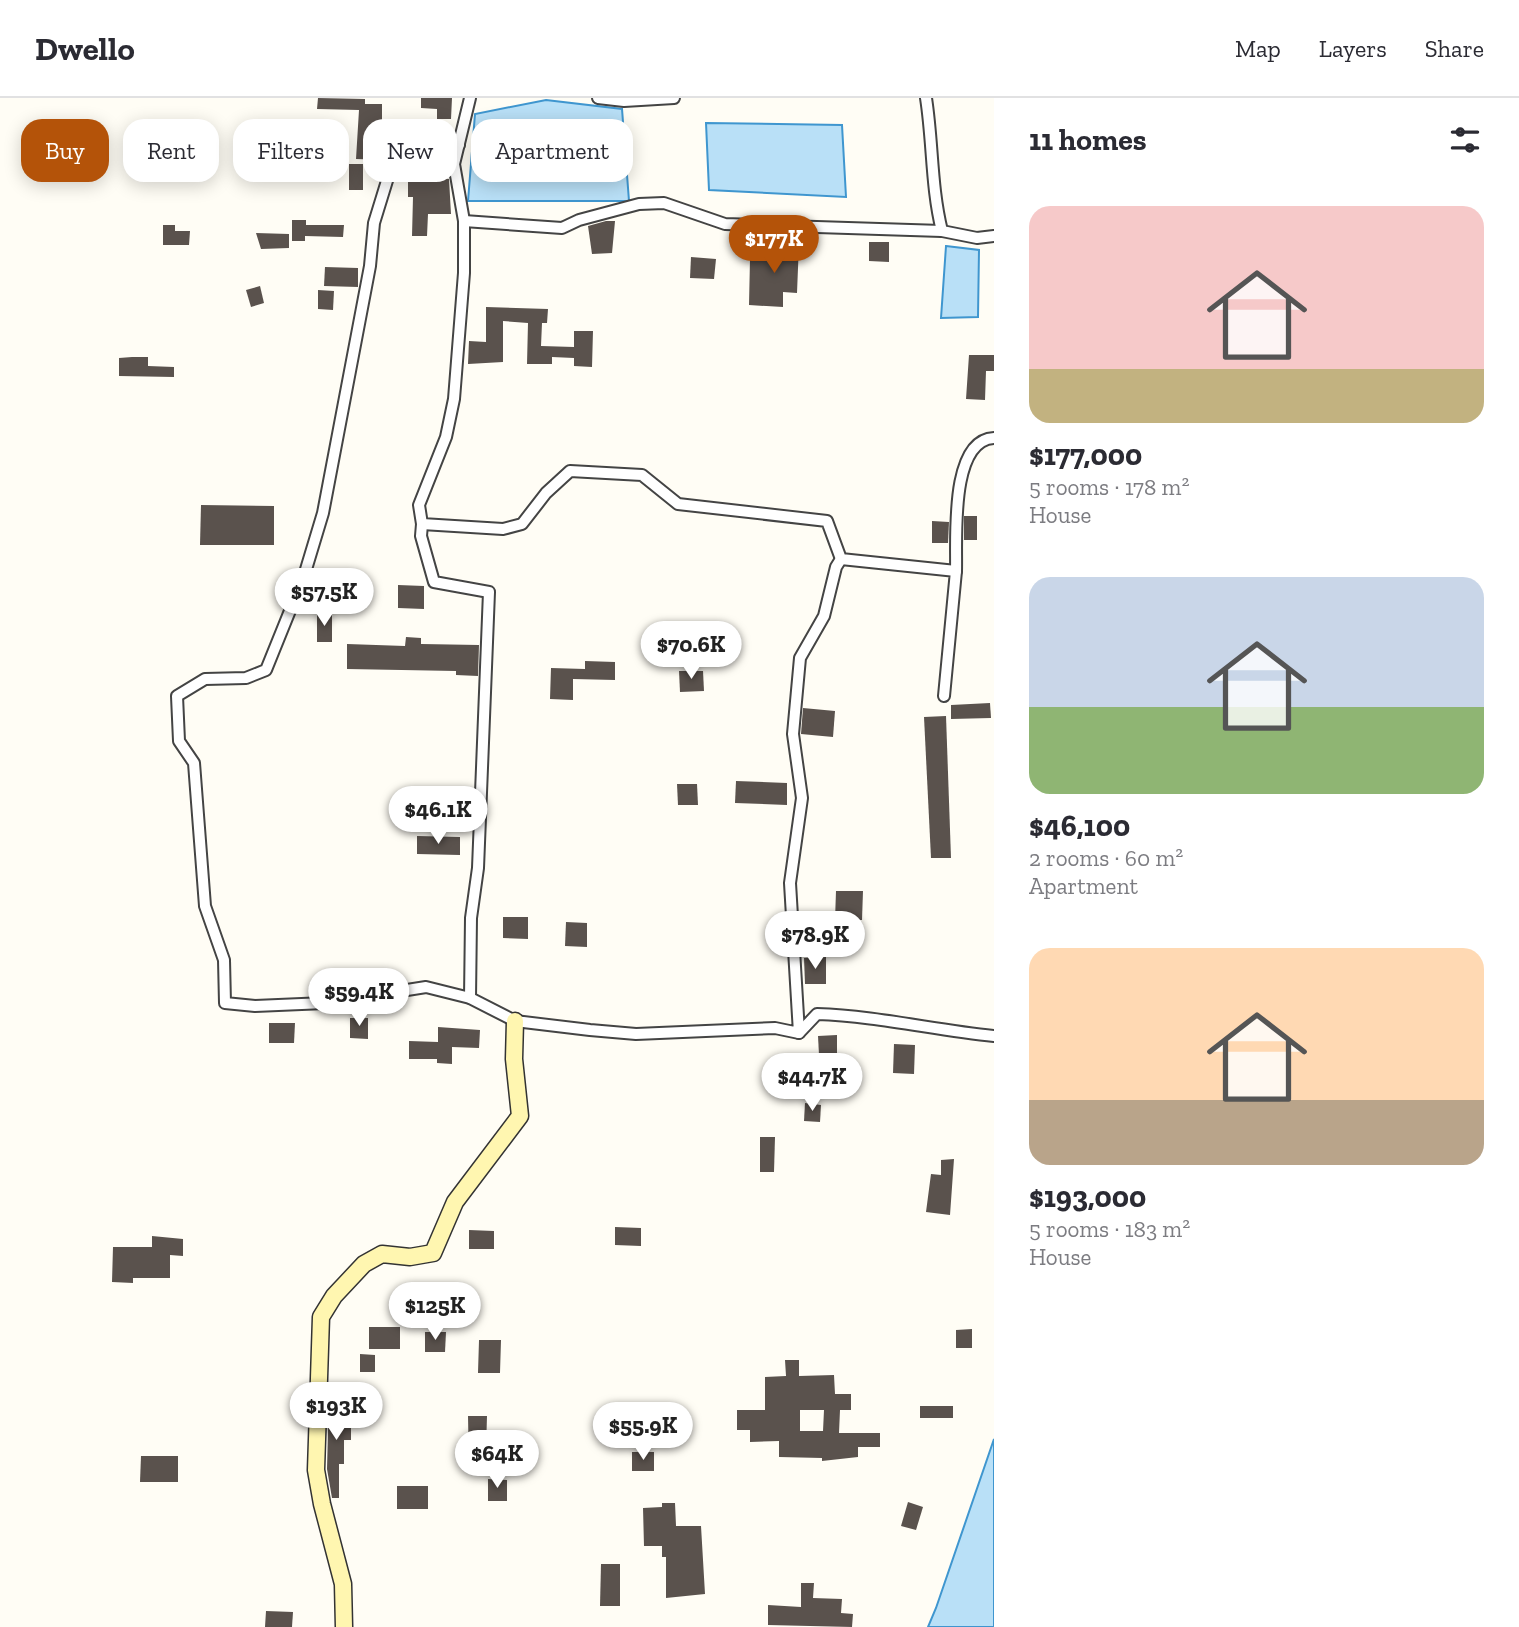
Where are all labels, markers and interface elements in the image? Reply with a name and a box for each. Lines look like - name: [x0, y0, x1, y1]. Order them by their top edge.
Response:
- text: Dwello: [35, 29, 135, 68]
- text: Map: [1235, 34, 1281, 63]
- text: Layers: [1319, 34, 1387, 63]
- text: Share: [1425, 34, 1484, 63]
- chip: Buy: [21, 119, 109, 182]
- chip: Rent: [123, 119, 219, 182]
- chip: Filters: [233, 119, 349, 182]
- chip: New: [363, 119, 457, 182]
- chip: Apartment: [471, 119, 633, 182]
- icon: filters: [1446, 121, 1484, 159]
- text: 11 homes: [1029, 122, 1147, 158]
- pin: $177K: [725, 216, 823, 275]
- text: $177K: [745, 224, 803, 252]
- icon: home: [1194, 252, 1320, 378]
- text: $177,000: [1029, 437, 1142, 473]
- text: 5 rooms · 178 m²: [1029, 473, 1189, 501]
- text: House: [1029, 501, 1091, 529]
- pin: $57.5K: [267, 568, 381, 628]
- text: $57.5K: [291, 577, 357, 605]
- pin: $70.6K: [634, 622, 748, 681]
- icon: home: [1194, 623, 1320, 749]
- text: $70.6K: [657, 630, 725, 658]
- pin: $46.1K: [381, 786, 495, 846]
- text: $46.1K: [405, 795, 471, 823]
- text: $46,100: [1029, 808, 1130, 844]
- text: 2 rooms · 60 m²: [1029, 844, 1183, 872]
- text: Apartment: [1029, 872, 1138, 900]
- pin: $78.9K: [758, 912, 872, 971]
- text: $78.9K: [781, 920, 849, 948]
- pin: $59.4K: [302, 968, 416, 1028]
- text: $59.4K: [324, 977, 394, 1005]
- icon: home: [1194, 994, 1320, 1120]
- pin: $44.7K: [755, 1054, 869, 1113]
- text: $44.7K: [777, 1062, 847, 1090]
- text: $193,000: [1029, 1179, 1146, 1215]
- text: 5 rooms · 183 m²: [1029, 1215, 1190, 1243]
- text: House: [1029, 1243, 1091, 1271]
- pin: $125K: [386, 1282, 484, 1342]
- text: $125K: [405, 1291, 465, 1319]
- pin: $193K: [287, 1382, 385, 1442]
- text: $193K: [306, 1391, 366, 1419]
- pin: $55.9K: [586, 1402, 700, 1462]
- text: $55.9K: [609, 1411, 677, 1439]
- pin: $64K: [456, 1430, 538, 1490]
- text: $64K: [471, 1439, 523, 1467]

